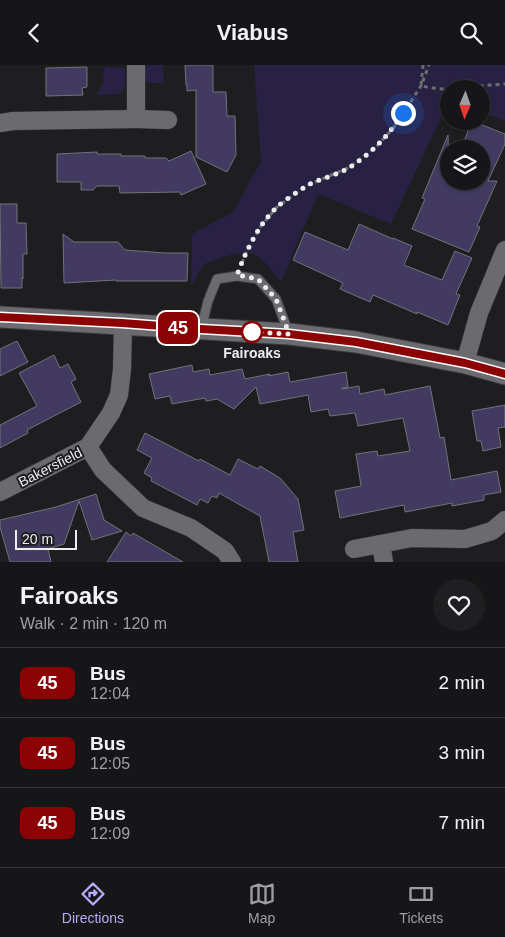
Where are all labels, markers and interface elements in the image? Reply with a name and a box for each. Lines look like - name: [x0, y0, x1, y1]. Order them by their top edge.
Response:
- icon: back: [20, 19, 48, 47]
- icon: search: [457, 19, 485, 47]
- text: Viabus: [217, 20, 288, 45]
- north arrow: [440, 80, 490, 130]
- map controls: [440, 80, 490, 190]
- your location: [391, 101, 416, 126]
- button: layers: [440, 140, 490, 190]
- line badge: 45: [156, 312, 200, 344]
- text: 45: [168, 318, 188, 338]
- marker: Fairoaks: [241, 321, 263, 343]
- place label: Fairoaks: [223, 345, 281, 361]
- street label: Bakersfield: [16, 444, 84, 490]
- scale bar: [15, 527, 78, 550]
- text: 20 m: [22, 531, 53, 547]
- button: heart: [433, 579, 485, 631]
- text: Fairoaks: [20, 582, 119, 609]
- text: Walk · 2 min · 120 m: [20, 615, 167, 632]
- text: Bus: [90, 663, 126, 684]
- text: 2 min: [439, 672, 485, 693]
- text: 45: [37, 673, 58, 693]
- text: 12:04: [90, 685, 130, 702]
- text: Bus: [90, 733, 126, 754]
- text: 3 min: [439, 742, 485, 763]
- text: 45: [37, 743, 58, 763]
- text: 12:05: [90, 755, 130, 772]
- text: Bus: [90, 803, 126, 824]
- text: 7 min: [439, 812, 485, 833]
- text: 45: [37, 813, 58, 833]
- text: 12:09: [90, 825, 130, 842]
- tab: Directions: [62, 880, 124, 926]
- tab: Map: [248, 880, 276, 926]
- tab: Tickets: [399, 880, 443, 926]

